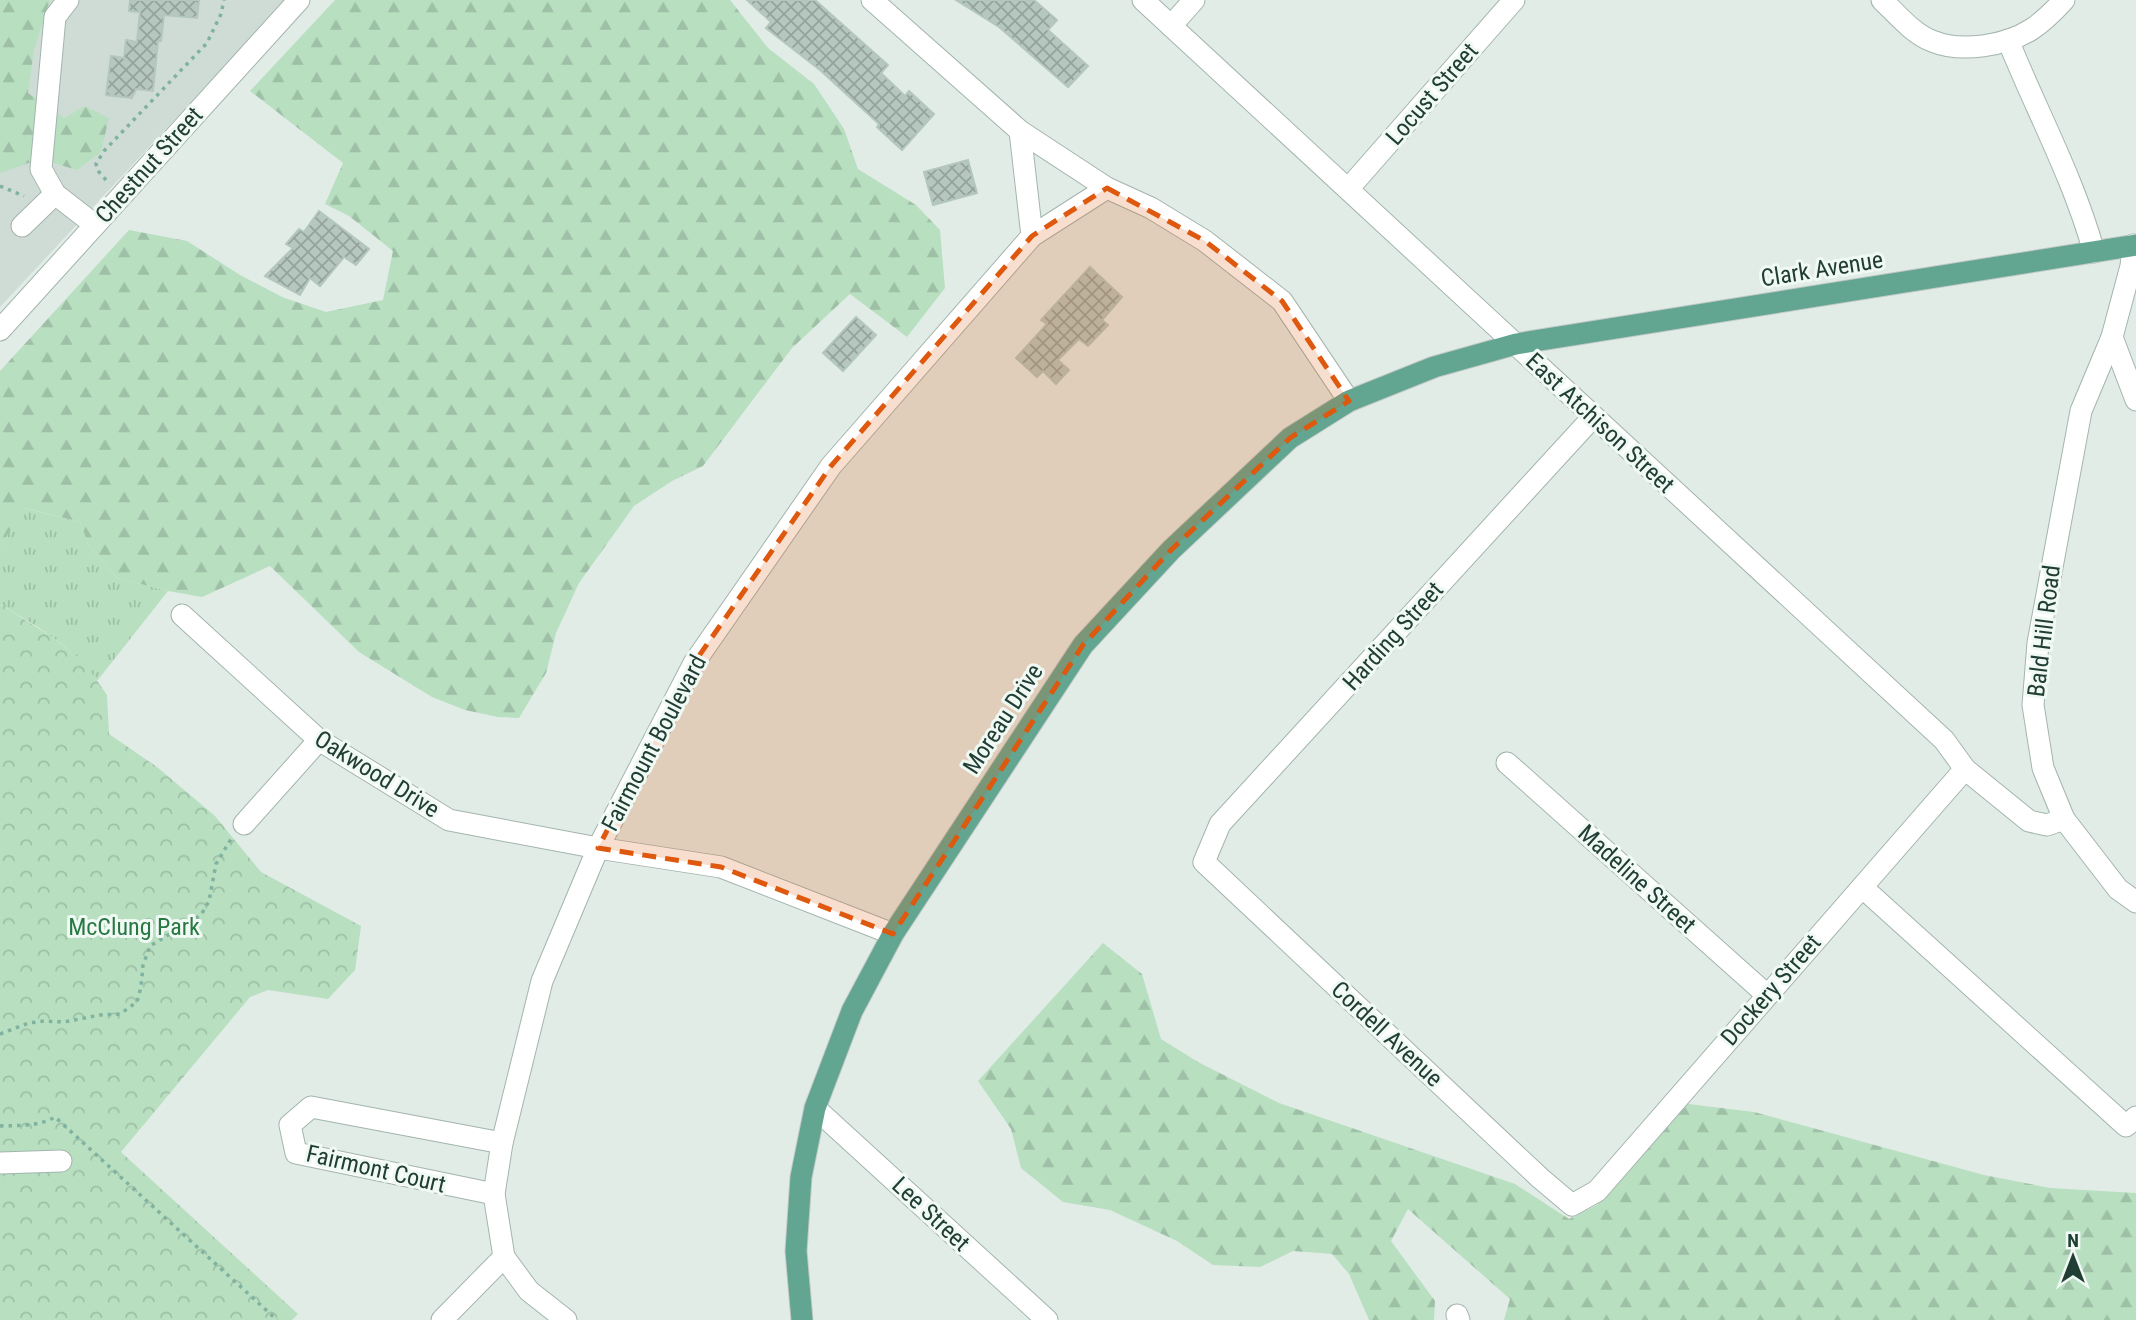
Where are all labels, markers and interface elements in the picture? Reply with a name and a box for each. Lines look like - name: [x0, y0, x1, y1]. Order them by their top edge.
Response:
- street label: Locust Street: [1380, 37, 1484, 151]
- street label: Chestnut Street: [90, 101, 208, 229]
- street label: Clark Avenue: [1759, 246, 1885, 292]
- street label: East Atchison Street: [1520, 347, 1680, 499]
- street label: Bald Hill Road: [2022, 563, 2066, 699]
- street label: Harding Street: [1337, 576, 1449, 696]
- street label: Fairmount Boulevard: [596, 650, 712, 836]
- street label: Moreau Drive: [957, 659, 1049, 779]
- street label: Oakwood Drive: [309, 725, 445, 823]
- street label: Madeline Street: [1572, 819, 1702, 939]
- park label: McClung Park: [68, 913, 200, 941]
- street label: Dockery Street: [1715, 929, 1827, 1051]
- street label: Cordell Avenue: [1326, 976, 1448, 1092]
- street label: Fairmont Court: [304, 1139, 448, 1199]
- street label: Lee Street: [886, 1171, 976, 1257]
- north arrow: [2038, 1222, 2108, 1292]
- text: N: [2067, 1229, 2079, 1252]

